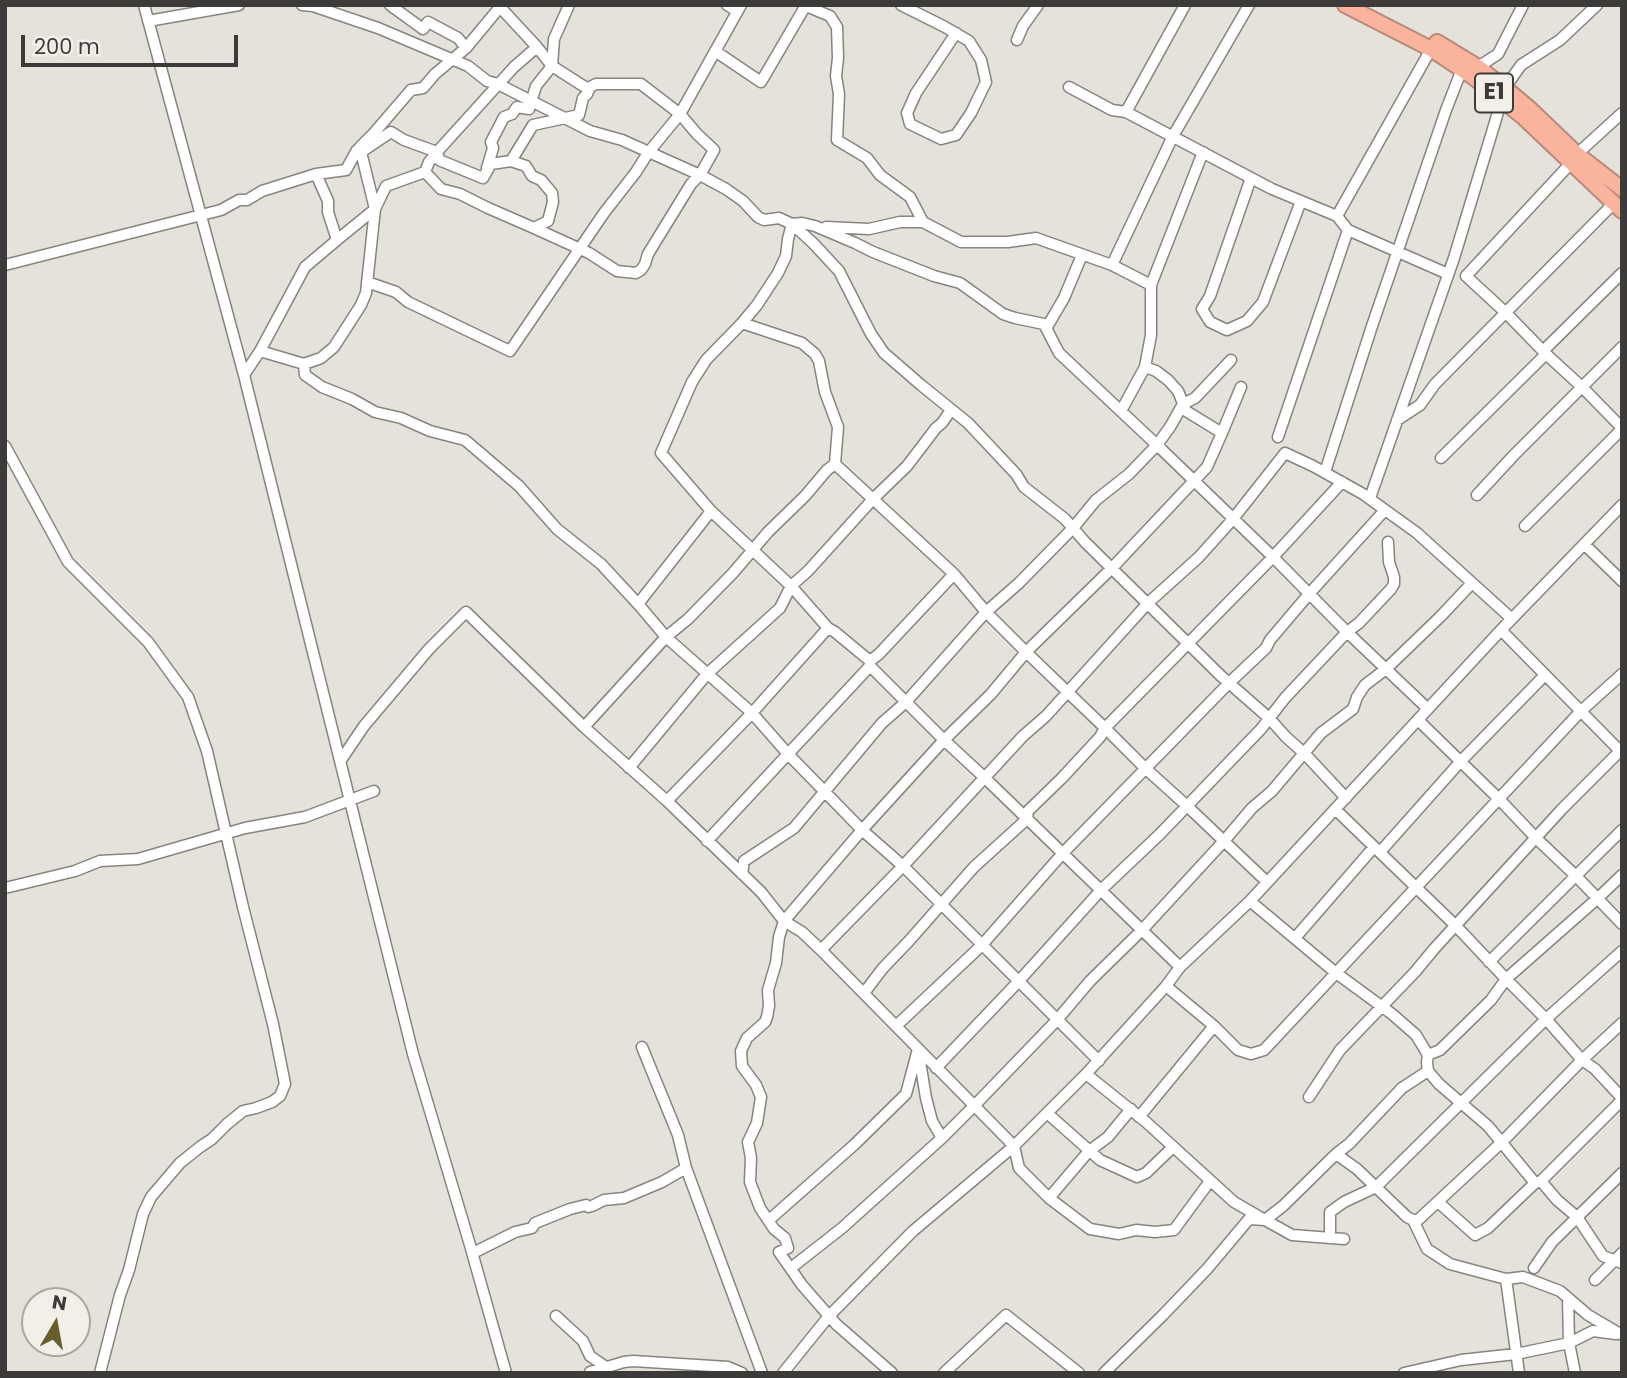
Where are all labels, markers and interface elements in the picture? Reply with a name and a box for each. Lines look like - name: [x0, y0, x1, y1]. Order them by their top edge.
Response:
- scale bar: [24, 21, 242, 65]
- text: 200 m: [34, 32, 100, 61]
- road number: E1: [1475, 74, 1513, 113]
- north arrow: [21, 1287, 91, 1357]
- text: N: [50, 1288, 69, 1317]

